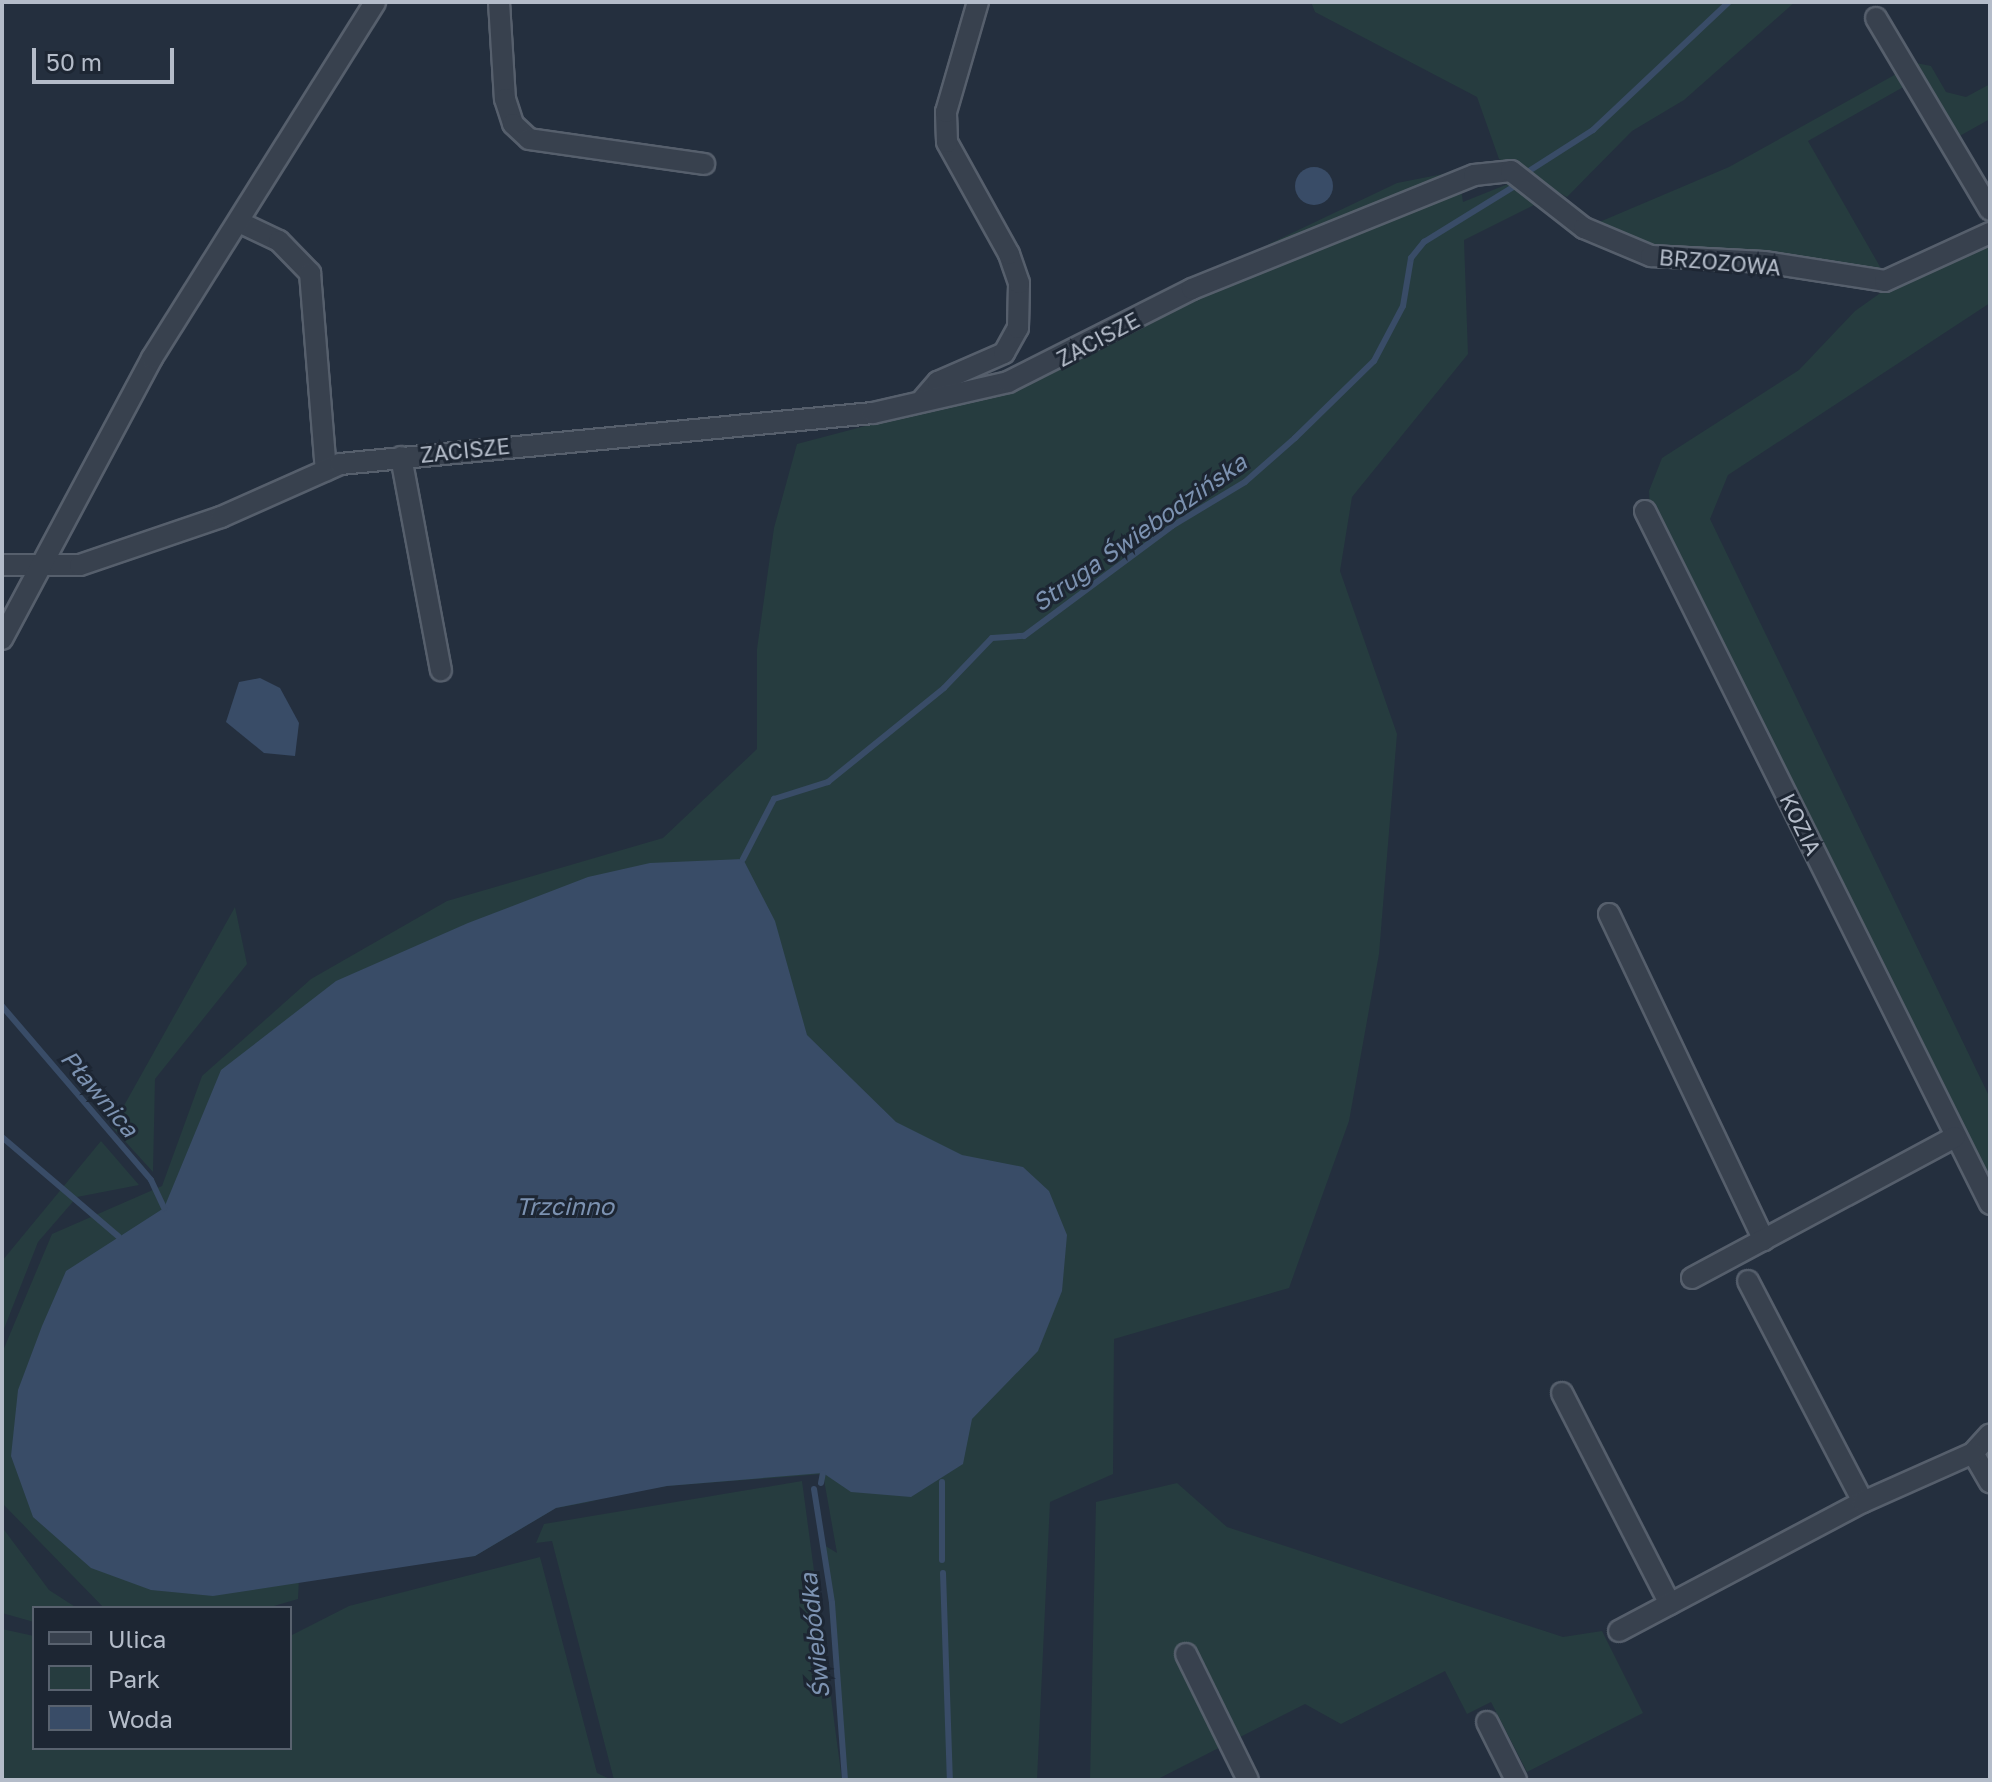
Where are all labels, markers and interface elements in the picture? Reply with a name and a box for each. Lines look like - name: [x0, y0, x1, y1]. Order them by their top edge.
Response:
- scale bar: [36, 32, 178, 82]
- text: 50 m: [46, 47, 102, 76]
- street label: BRZOZOWA: [1658, 244, 1782, 280]
- street label: ZACISZE: [1052, 306, 1144, 372]
- street label: ZACISZE: [419, 432, 511, 468]
- water label: Struga Świebodzińska: [1026, 447, 1252, 617]
- street label: KOZIA: [1775, 789, 1827, 859]
- water label: Pławnica: [55, 1044, 145, 1142]
- water label: Trzcinno: [516, 1192, 614, 1220]
- water label: Świebódka: [793, 1572, 835, 1700]
- legend: [32, 1606, 292, 1750]
- text: Ulica: [108, 1624, 166, 1653]
- text: Park: [108, 1664, 160, 1693]
- text: Woda: [108, 1704, 173, 1733]

